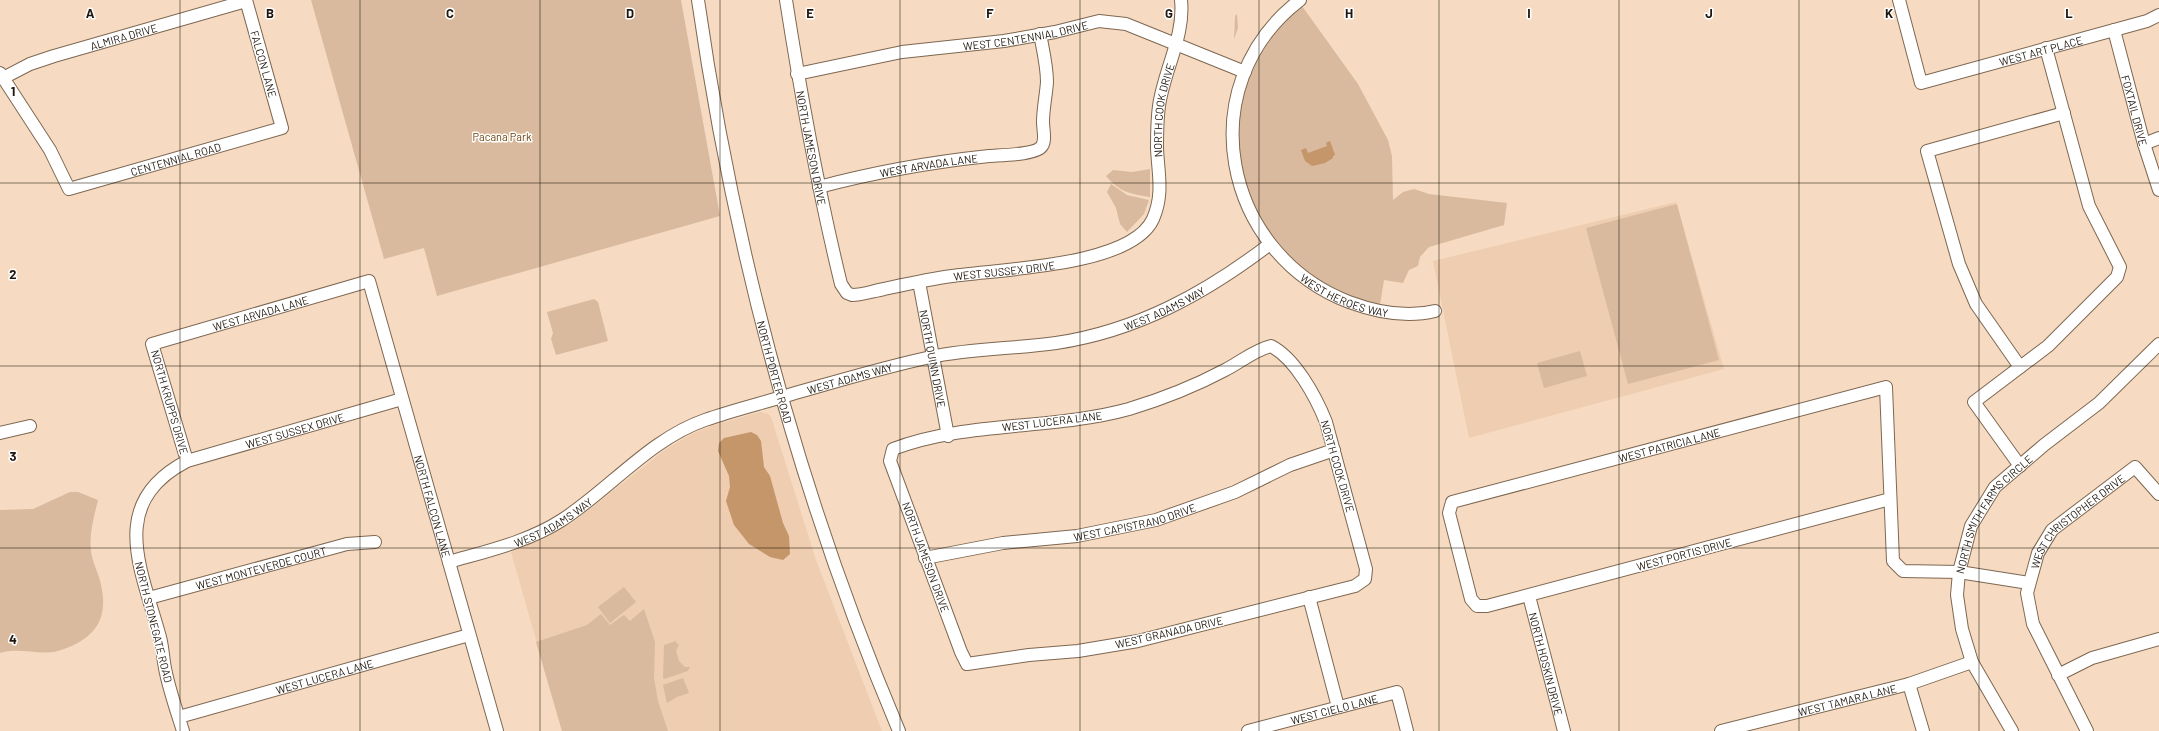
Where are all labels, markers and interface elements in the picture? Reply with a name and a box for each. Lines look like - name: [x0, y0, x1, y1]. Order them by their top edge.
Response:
- text: A: [86, 5, 95, 21]
- text: B: [266, 5, 274, 21]
- text: C: [446, 5, 454, 21]
- text: D: [626, 5, 634, 21]
- text: E: [806, 5, 814, 21]
- text: F: [986, 5, 994, 21]
- text: G: [1165, 5, 1173, 21]
- text: H: [1345, 5, 1353, 21]
- text: I: [1527, 5, 1531, 21]
- text: J: [1705, 5, 1713, 21]
- text: K: [1885, 5, 1893, 21]
- text: L: [2065, 5, 2073, 21]
- street label: WEST CENTENNIAL DRIVE: [962, 17, 1090, 52]
- street label: ALMIRA DRIVE: [88, 20, 159, 52]
- street label: FALCON LANE: [248, 29, 280, 99]
- street label: WEST ART PLACE: [1998, 32, 2084, 68]
- street label: NORTH COOK DRIVE: [1150, 61, 1176, 158]
- street label: FOXTAIL DRIVE: [2120, 74, 2151, 147]
- text: 1: [11, 83, 15, 99]
- street label: NORTH JAMESON DRIVE: [795, 89, 829, 207]
- park label: Pacana Park: [473, 130, 532, 143]
- street label: CENTENNIAL ROAD: [129, 139, 222, 178]
- street label: WEST ARVADA LANE: [879, 151, 979, 179]
- street label: WEST SUSSEX DRIVE: [953, 258, 1056, 282]
- text: 2: [9, 266, 17, 282]
- street label: WEST HEROES WAY: [1298, 271, 1389, 319]
- street label: WEST ADAMS WAY: [1122, 283, 1207, 332]
- street label: WEST ARVADA LANE: [211, 292, 310, 333]
- street label: NORTH QUINN DRIVE: [918, 309, 949, 409]
- street label: NORTH PORTER ROAD: [755, 319, 796, 425]
- street label: NORTH KRUPPS DRIVE: [149, 348, 191, 456]
- street label: WEST ADAMS WAY: [805, 360, 894, 396]
- street label: WEST LUCERA LANE: [1001, 408, 1103, 434]
- street label: WEST SUSSEX DRIVE: [244, 409, 346, 450]
- street label: NORTH COOK DRIVE: [1319, 418, 1357, 514]
- street label: WEST PATRICIA LANE: [1617, 425, 1722, 464]
- text: 3: [9, 448, 17, 464]
- street label: NORTH SMITH FARMS CIRCLE: [1952, 452, 2035, 575]
- street label: NORTH FALCON LANE: [412, 453, 454, 559]
- street label: WEST CHRISTOPHER DRIVE: [2028, 471, 2127, 570]
- street label: WEST ADAMS WAY: [512, 494, 594, 549]
- street label: NORTH JAMESON DRIVE: [900, 500, 952, 614]
- street label: WEST CAPISTRANO DRIVE: [1072, 500, 1198, 543]
- street label: WEST PORTIS DRIVE: [1635, 535, 1733, 573]
- street label: WEST MONTEVERDE COURT: [194, 543, 328, 592]
- street label: NORTH STONEGATE ROAD: [133, 560, 175, 684]
- street label: NORTH HOSKIN DRIVE: [1527, 611, 1566, 717]
- street label: WEST GRANADA DRIVE: [1114, 613, 1225, 651]
- text: 4: [9, 631, 17, 647]
- street label: WEST LUCERA LANE: [274, 656, 375, 696]
- street label: WEST TAMARA LANE: [1796, 681, 1898, 718]
- street label: WEST CIELO LANE: [1289, 691, 1379, 726]

